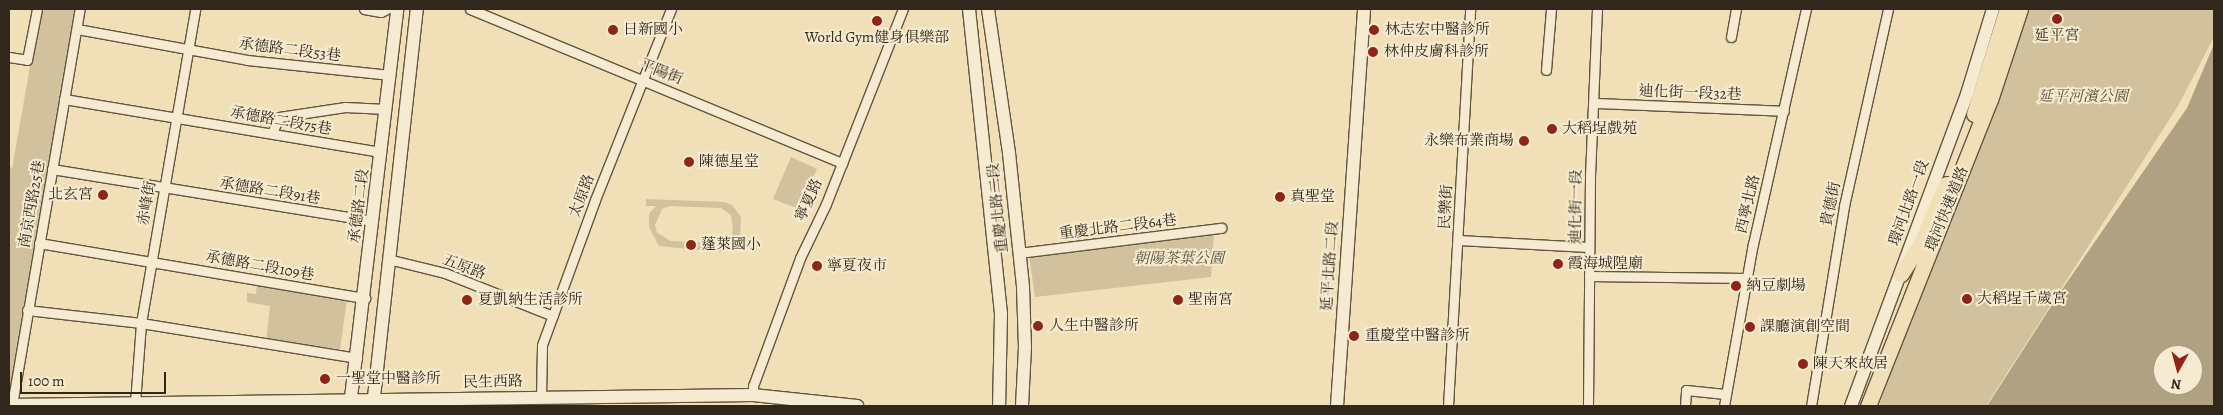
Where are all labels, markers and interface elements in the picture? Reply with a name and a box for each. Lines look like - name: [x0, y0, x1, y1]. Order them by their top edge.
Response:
- marker: 延平宮: [2051, 13, 2063, 25]
- marker: World Gym健身俱樂部: [871, 15, 883, 27]
- place label: 日新國小: [623, 21, 683, 39]
- place label: 林志宏中醫診所: [1385, 21, 1490, 39]
- marker: 林志宏中醫診所: [1367, 23, 1381, 37]
- marker: 日新國小: [607, 24, 619, 36]
- place label: 延平宮: [2035, 27, 2079, 45]
- place label: World Gym健身俱樂部: [805, 29, 949, 47]
- street label: 承德路二段53巷: [238, 35, 342, 65]
- place label: 林仲皮膚科診所: [1384, 43, 1489, 61]
- marker: 林仲皮膚科診所: [1366, 45, 1380, 59]
- street label: 平陽街: [637, 56, 685, 88]
- street label: 迪化街一段32巷: [1638, 82, 1742, 104]
- park label: 延平河濱公園: [2038, 88, 2128, 106]
- street label: 承德路二段75巷: [229, 103, 333, 139]
- place label: 大稻埕戲苑: [1562, 120, 1637, 138]
- marker: 大稻埕戲苑: [1546, 123, 1558, 135]
- place label: 永樂布業商場: [1424, 132, 1514, 150]
- marker: 永樂布業商場: [1518, 135, 1530, 147]
- place label: 陳德星堂: [699, 153, 759, 171]
- marker: 陳德星堂: [683, 156, 695, 168]
- street label: 環河北路一段: [1885, 158, 1933, 248]
- street label: 南京西路25巷: [15, 159, 49, 249]
- street label: 重慶北路二段: [984, 162, 1012, 254]
- street label: 環河快速道路: [1922, 164, 1972, 254]
- street label: 承德路二段: [345, 168, 373, 244]
- street label: 迪化街一段: [1566, 169, 1586, 245]
- street label: 太原路: [566, 172, 598, 220]
- street label: 西寧北路: [1732, 173, 1764, 235]
- street label: 承德路二段91巷: [218, 174, 322, 208]
- street label: 寧夏路: [792, 176, 826, 224]
- street label: 赤峰街: [134, 179, 160, 227]
- street label: 貴德街: [1818, 180, 1844, 228]
- street label: 民樂街: [1436, 184, 1456, 230]
- place label: 北玄宮: [48, 186, 93, 204]
- place label: 真聖堂: [1290, 188, 1335, 206]
- marker: 北玄宮: [97, 189, 109, 201]
- marker: 真聖堂: [1274, 191, 1286, 203]
- street label: 重慶北路二段64巷: [1058, 211, 1178, 243]
- street label: 延平北路二段: [1318, 220, 1342, 312]
- place label: 蓬萊國小: [701, 236, 761, 254]
- marker: 蓬萊國小: [685, 239, 697, 251]
- street label: 承德路二段109巷: [204, 248, 316, 284]
- park label: 朝陽茶葉公園: [1134, 250, 1224, 268]
- street label: 五原路: [440, 251, 488, 283]
- place label: 霞海城隍廟: [1568, 255, 1643, 273]
- place label: 寧夏夜市: [827, 257, 887, 275]
- marker: 霞海城隍廟: [1552, 258, 1564, 270]
- marker: 寧夏夜市: [811, 260, 823, 272]
- place label: 納豆劇場: [1746, 277, 1806, 295]
- marker: 納豆劇場: [1730, 280, 1742, 292]
- place label: 大稻埕千歲宮: [1977, 290, 2067, 308]
- place label: 夏凱納生活診所: [478, 291, 583, 309]
- place label: 聖南宮: [1188, 291, 1233, 309]
- marker: 夏凱納生活診所: [460, 293, 474, 307]
- marker: 大稻埕千歲宮: [1961, 293, 1973, 305]
- marker: 聖南宮: [1172, 294, 1184, 306]
- place label: 人生中醫診所: [1049, 317, 1139, 335]
- place label: 課廳演創空間: [1760, 318, 1850, 336]
- marker: 人生中醫診所: [1031, 319, 1045, 333]
- marker: 課廳演創空間: [1744, 321, 1756, 333]
- place label: 重慶堂中醫診所: [1365, 327, 1470, 345]
- marker: 重慶堂中醫診所: [1347, 329, 1361, 343]
- north arrow: [2153, 345, 2203, 395]
- place label: 陳天來故居: [1813, 355, 1888, 373]
- marker: 陳天來故居: [1797, 358, 1809, 370]
- scale bar: [22, 362, 169, 394]
- place label: 一聖堂中醫診所: [336, 370, 441, 388]
- text: 100 m: [28, 371, 65, 391]
- marker: 一聖堂中醫診所: [318, 372, 332, 386]
- street label: 民生西路: [463, 372, 523, 392]
- text: N: [2170, 374, 2182, 394]

